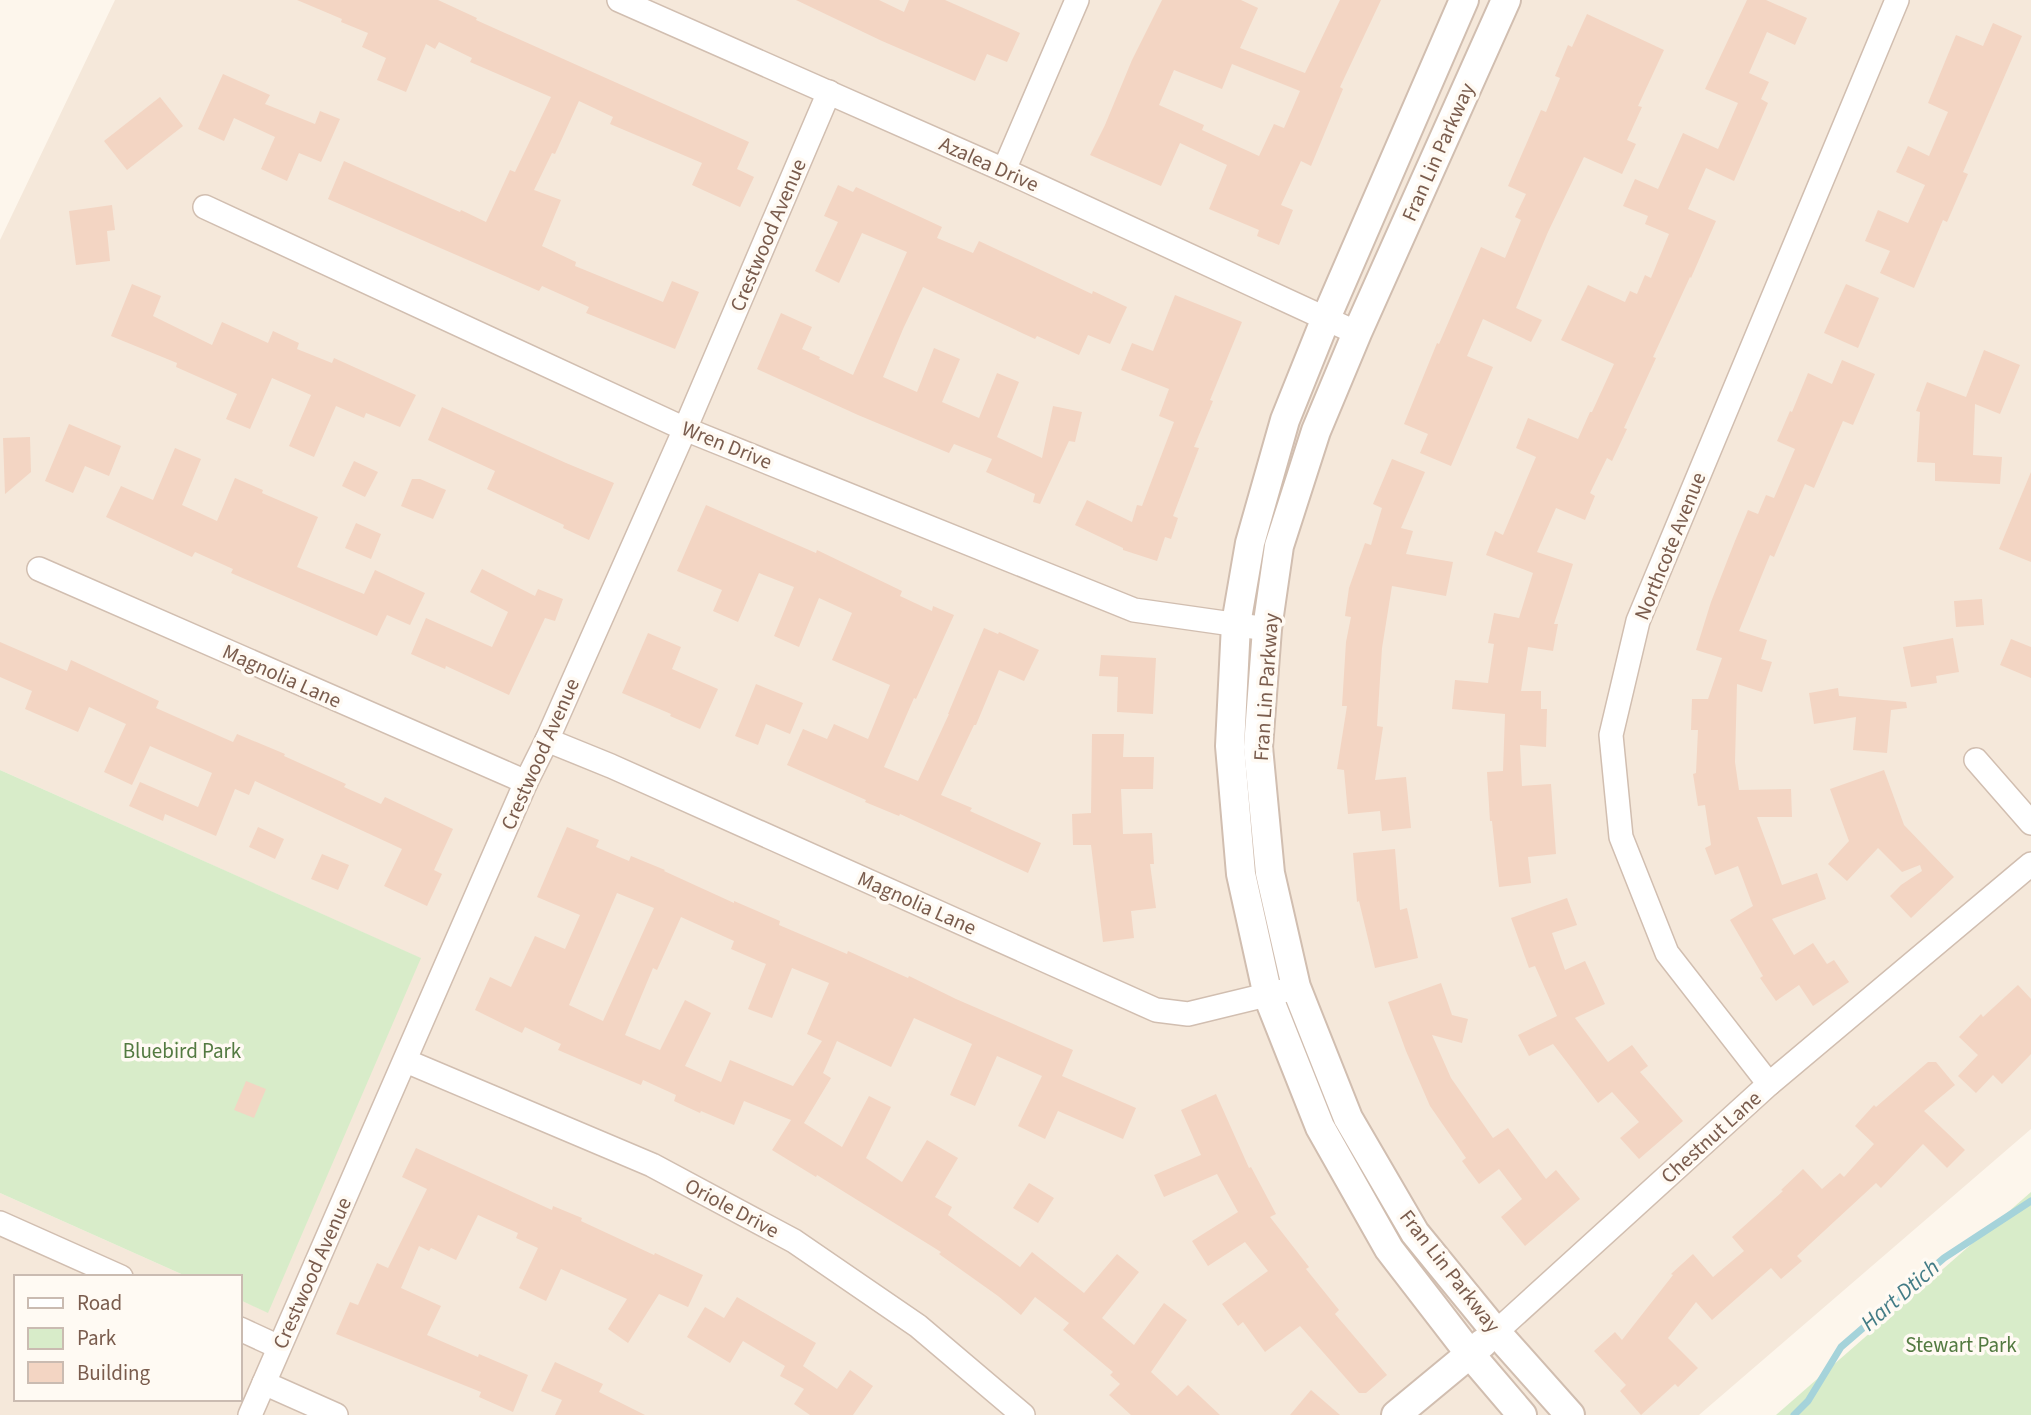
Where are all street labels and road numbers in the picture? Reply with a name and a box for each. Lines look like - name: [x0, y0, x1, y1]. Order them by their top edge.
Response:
- street label: Fran Lin Parkway: [1394, 78, 1482, 226]
- street label: Azalea Drive: [934, 129, 1044, 199]
- street label: Crestwood Avenue: [722, 154, 814, 316]
- street label: Wren Drive: [677, 413, 777, 477]
- street label: Northcote Avenue: [1627, 468, 1713, 624]
- street label: Fran Lin Parkway: [1246, 612, 1286, 762]
- street label: Magnolia Lane: [218, 636, 346, 716]
- street label: Crestwood Avenue: [493, 673, 587, 835]
- street label: Magnolia Lane: [853, 863, 981, 943]
- street label: Chestnut Lane: [1654, 1084, 1768, 1190]
- street label: Oriole Drive: [679, 1171, 785, 1245]
- street label: Crestwood Avenue: [265, 1192, 359, 1354]
- street label: Fran Lin Parkway: [1392, 1203, 1508, 1339]

